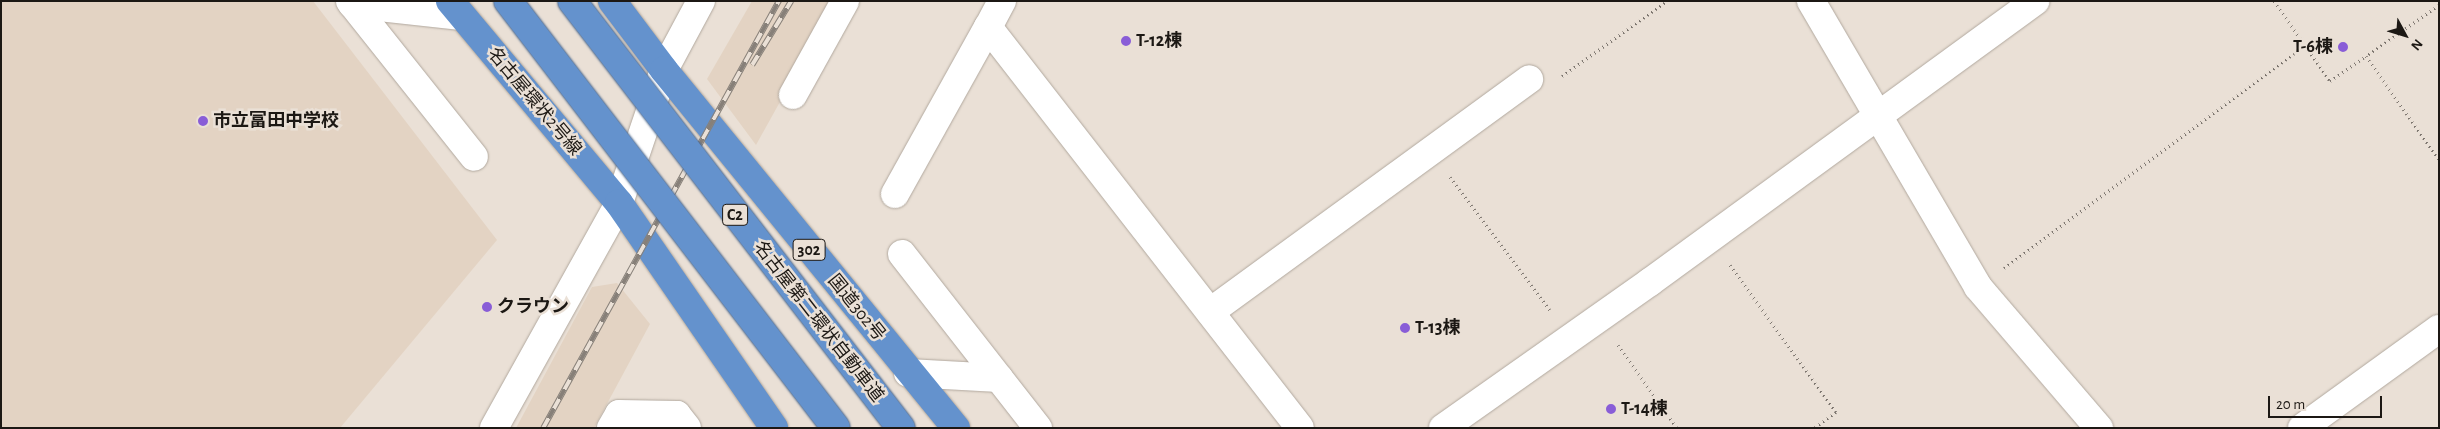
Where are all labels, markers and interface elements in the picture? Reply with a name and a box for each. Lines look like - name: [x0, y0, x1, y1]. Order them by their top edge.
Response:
- north arrow: [2380, 10, 2430, 60]
- place label: T-12棟: [1136, 30, 1182, 52]
- marker: T-12棟: [1120, 35, 1132, 47]
- place label: T-6棟: [2293, 36, 2333, 58]
- text: N: [2408, 36, 2425, 53]
- marker: T-6棟: [2337, 41, 2349, 53]
- street label: 名古屋環状2号線: [483, 44, 585, 160]
- place label: 市立富田中学校: [213, 110, 339, 132]
- marker: 市立富田中学校: [197, 115, 209, 127]
- road number: C2: [721, 202, 749, 228]
- road number: 302: [792, 236, 826, 264]
- street label: 名古屋第二環状自動車道: [749, 237, 887, 407]
- street label: 国道302号: [823, 270, 889, 346]
- place label: クラウン: [497, 296, 569, 318]
- marker: クラウン: [481, 301, 493, 313]
- place label: T-13棟: [1415, 317, 1461, 339]
- marker: T-13棟: [1399, 322, 1411, 334]
- scale bar: [2270, 386, 2384, 418]
- text: 20 m: [2276, 397, 2305, 412]
- place label: T-14棟: [1621, 398, 1668, 420]
- marker: T-14棟: [1605, 403, 1617, 415]

